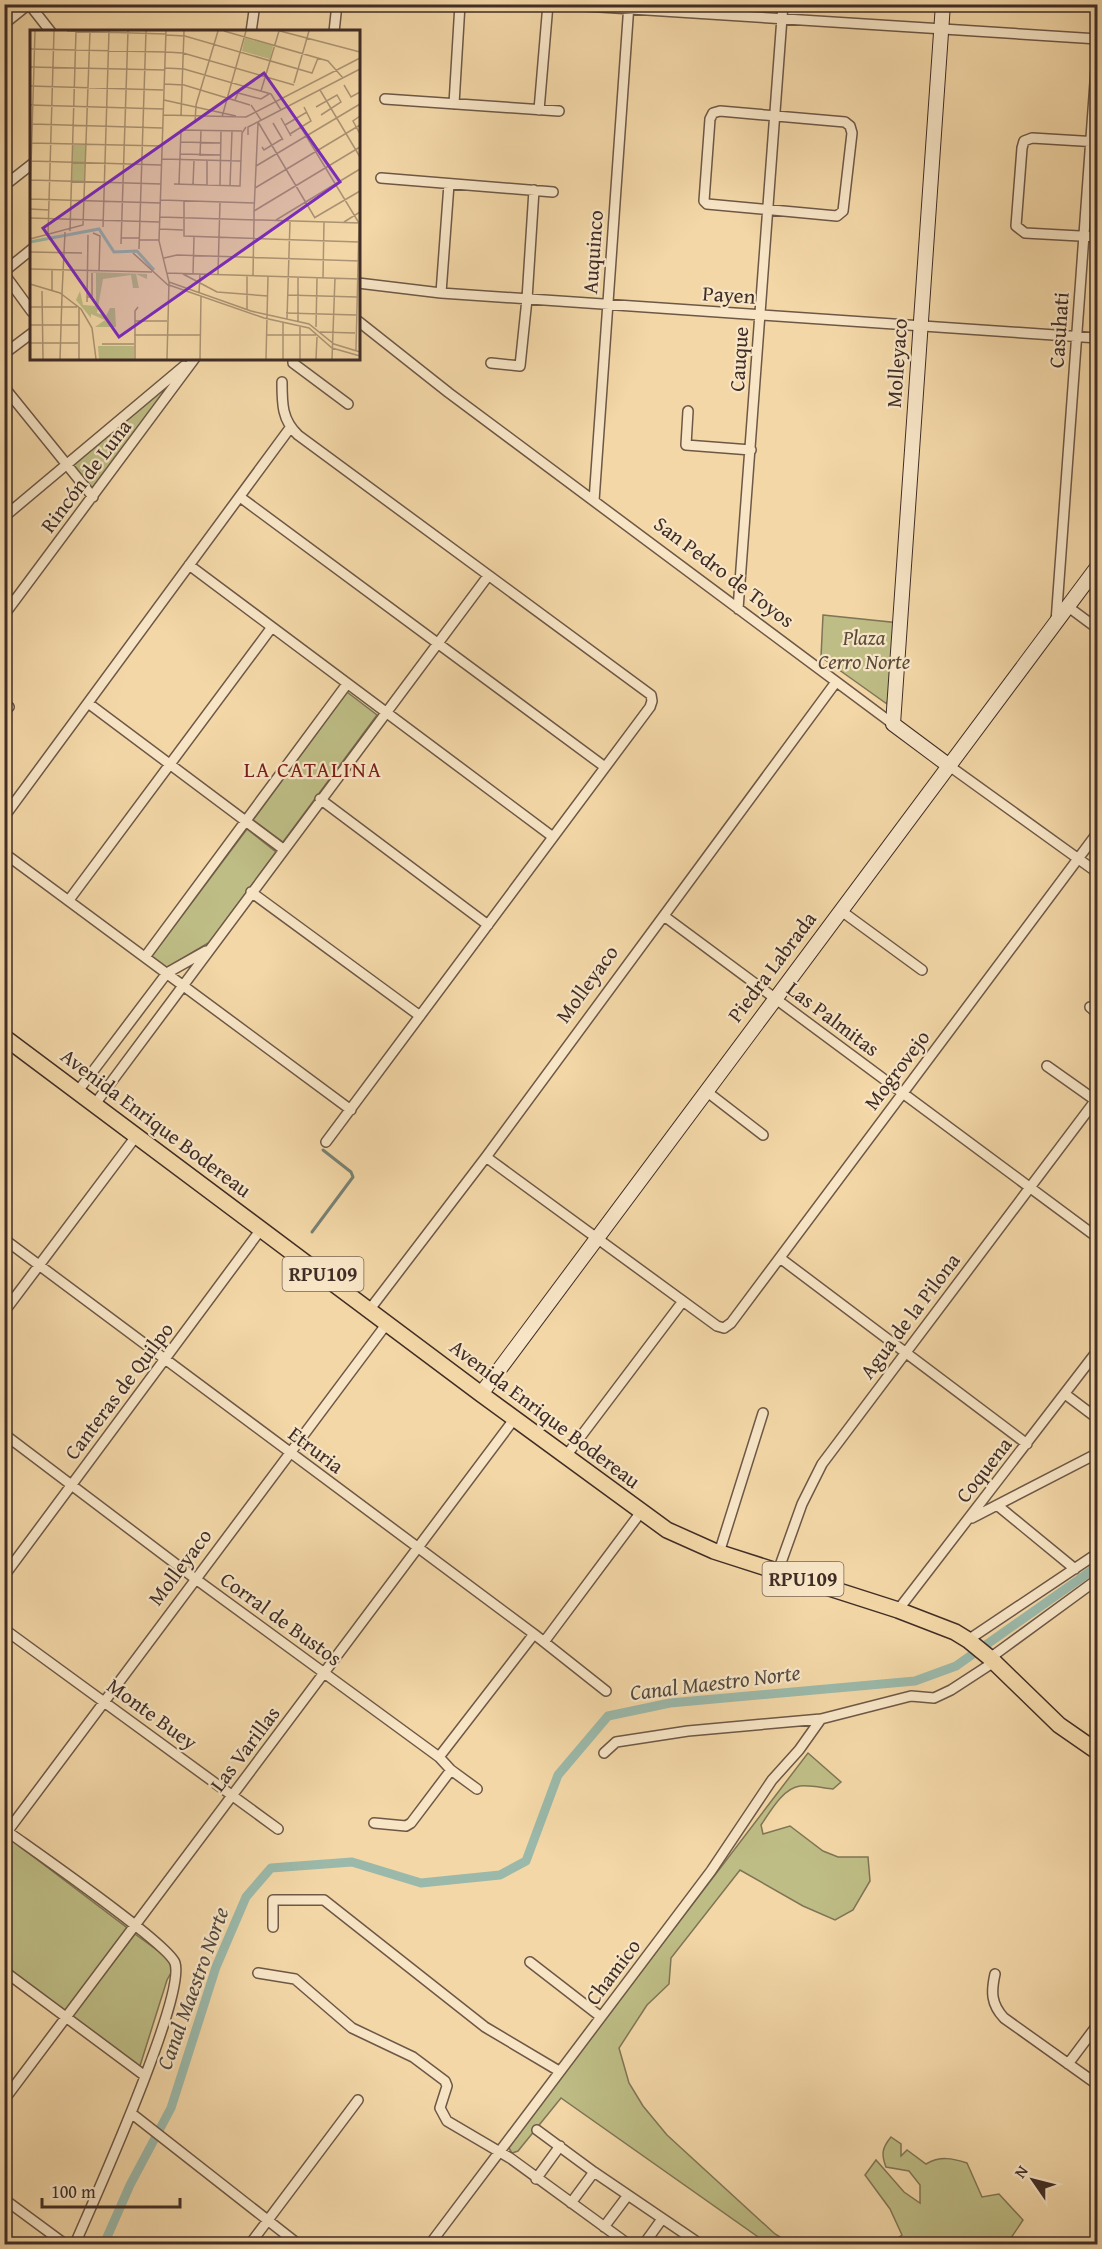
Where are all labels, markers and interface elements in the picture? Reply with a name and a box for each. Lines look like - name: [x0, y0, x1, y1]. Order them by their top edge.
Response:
- inset map: [30, 30, 360, 360]
- street label: Auquinco: [574, 209, 611, 295]
- street label: Payen: [702, 277, 757, 312]
- street label: Casuhati: [1040, 291, 1077, 369]
- street label: Molleyaco: [878, 317, 915, 409]
- street label: Cauque: [721, 325, 756, 392]
- street label: Rincón de Luna: [33, 412, 139, 539]
- street label: San Pedro de Toyos: [647, 508, 801, 635]
- park label: Plaza Cerro Norte: [818, 622, 910, 677]
- district label: LA CATALINA: [244, 753, 382, 785]
- street label: Piedra Labrada: [720, 905, 824, 1029]
- street label: Molleyaco: [548, 938, 625, 1029]
- street label: Las Palmitas: [780, 973, 886, 1064]
- street label: Mogrovejo: [856, 1023, 937, 1116]
- street label: Avenida Enrique Bodereau: [54, 1040, 259, 1205]
- street label: Agua de la Pilona: [852, 1246, 967, 1385]
- road number: RPU109: [282, 1257, 364, 1291]
- street label: Canteras de Quilpo: [56, 1315, 181, 1466]
- street label: Avenida Enrique Bodereau: [443, 1331, 648, 1496]
- street label: Etruria: [282, 1418, 351, 1481]
- street label: Coquena: [948, 1430, 1019, 1509]
- street label: Molleyaco: [140, 1522, 219, 1612]
- road number: RPU109: [762, 1562, 844, 1596]
- street label: Corral de Bustos: [214, 1564, 348, 1673]
- water label: Canal Maestro Norte: [628, 1656, 802, 1708]
- street label: Monte Buey: [101, 1670, 204, 1757]
- street label: Las Varillas: [202, 1699, 287, 1798]
- water label: Canal Maestro Norte: [148, 1902, 236, 2074]
- street label: Chamico: [577, 1932, 648, 2011]
- north arrow: [1003, 2150, 1063, 2210]
- text: N: [1008, 2160, 1034, 2183]
- scale bar: [42, 2171, 180, 2209]
- text: 100 m: [51, 2178, 96, 2205]

